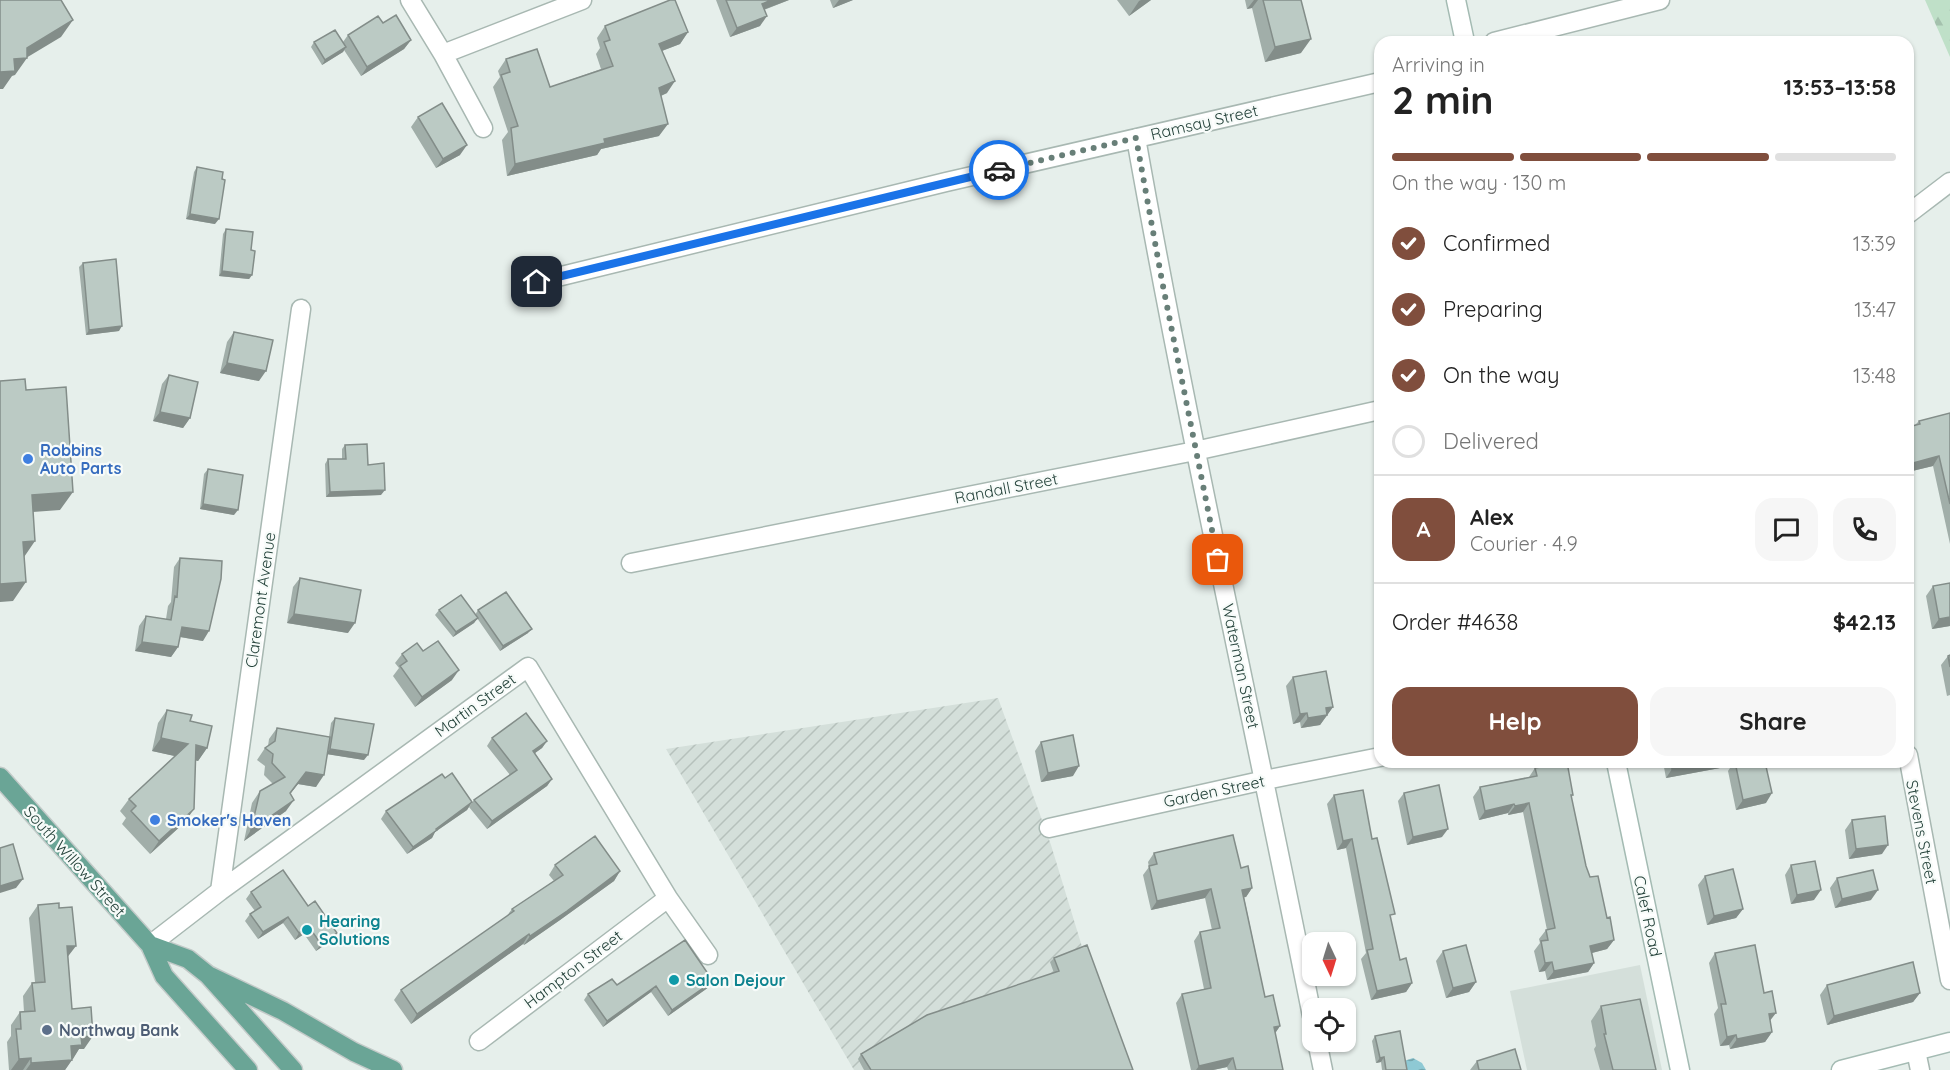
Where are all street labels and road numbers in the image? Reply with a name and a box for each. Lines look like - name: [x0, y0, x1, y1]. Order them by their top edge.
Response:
- street label: Ramsay Street: [1148, 100, 1260, 144]
- street label: Randall Street: [953, 468, 1059, 508]
- street label: Claremont Avenue: [241, 531, 279, 669]
- street label: Waterman Street: [1218, 602, 1264, 730]
- street label: Martin Street: [431, 669, 519, 741]
- street label: Garden Street: [1162, 771, 1266, 811]
- street label: Stevens Street: [1902, 778, 1942, 886]
- street label: South Willow Street: [20, 801, 130, 921]
- street label: Calef Road: [1630, 874, 1666, 958]
- street label: Hampton Street: [520, 926, 626, 1012]

